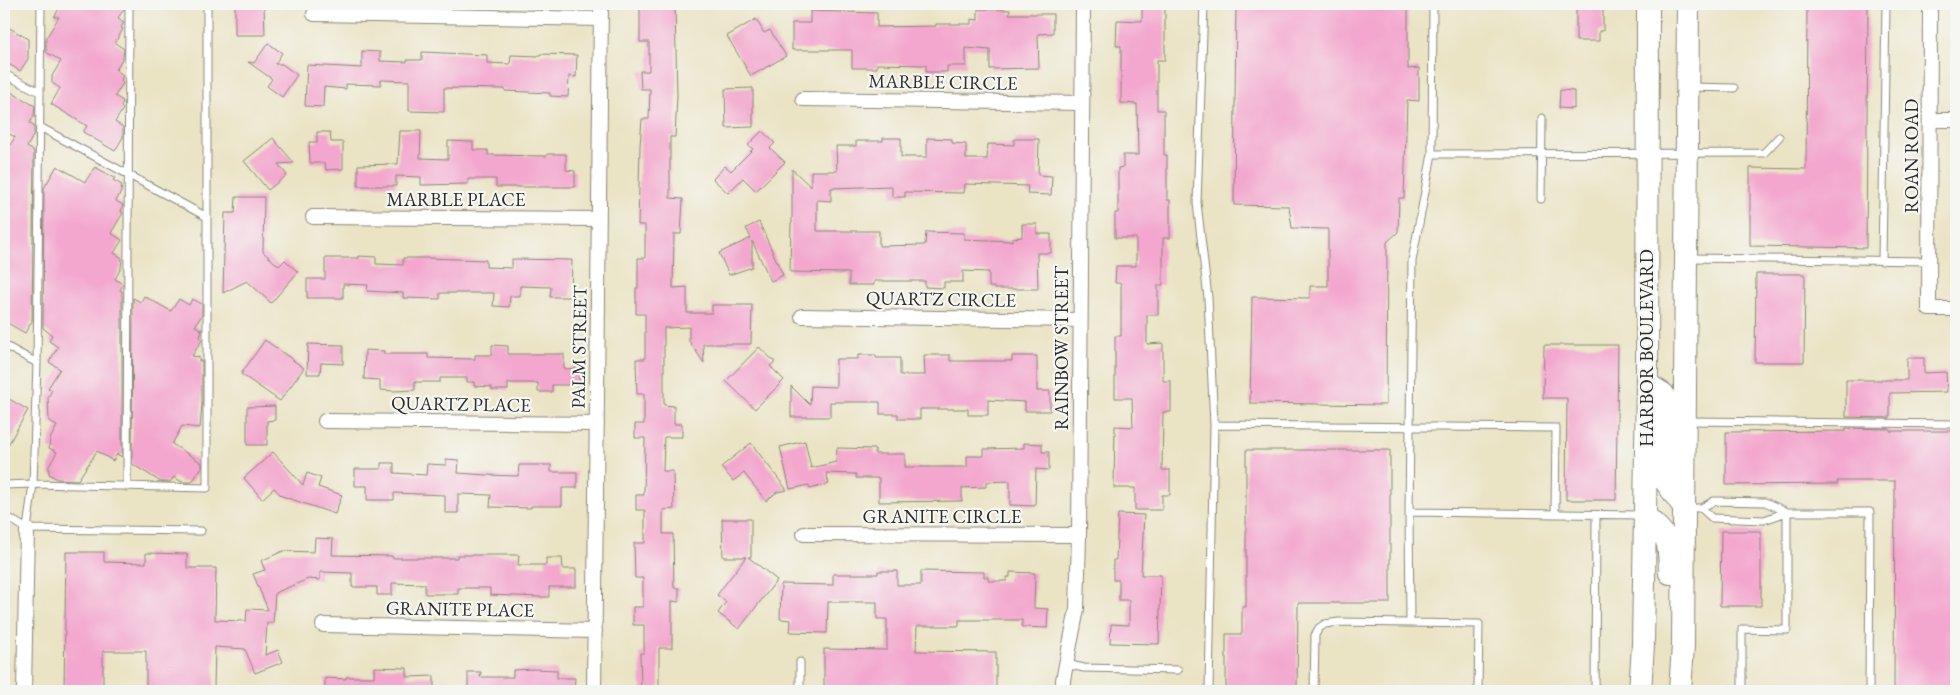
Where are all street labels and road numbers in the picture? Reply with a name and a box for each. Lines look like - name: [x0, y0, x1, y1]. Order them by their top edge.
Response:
- street label: MARBLE CIRCLE: [868, 68, 1018, 96]
- street label: ROAN ROAD: [1899, 99, 1924, 213]
- street label: MARBLE PLACE: [387, 187, 526, 212]
- street label: HARBOR BOULEVARD: [1634, 249, 1659, 447]
- street label: RAINBOW STREET: [1049, 266, 1074, 430]
- street label: PALM STREET: [565, 285, 593, 409]
- street label: QUARTZ CIRCLE: [866, 285, 1017, 313]
- street label: QUARTZ PLACE: [391, 390, 531, 418]
- street label: GRANITE CIRCLE: [863, 504, 1022, 529]
- street label: GRANITE PLACE: [386, 595, 535, 623]

